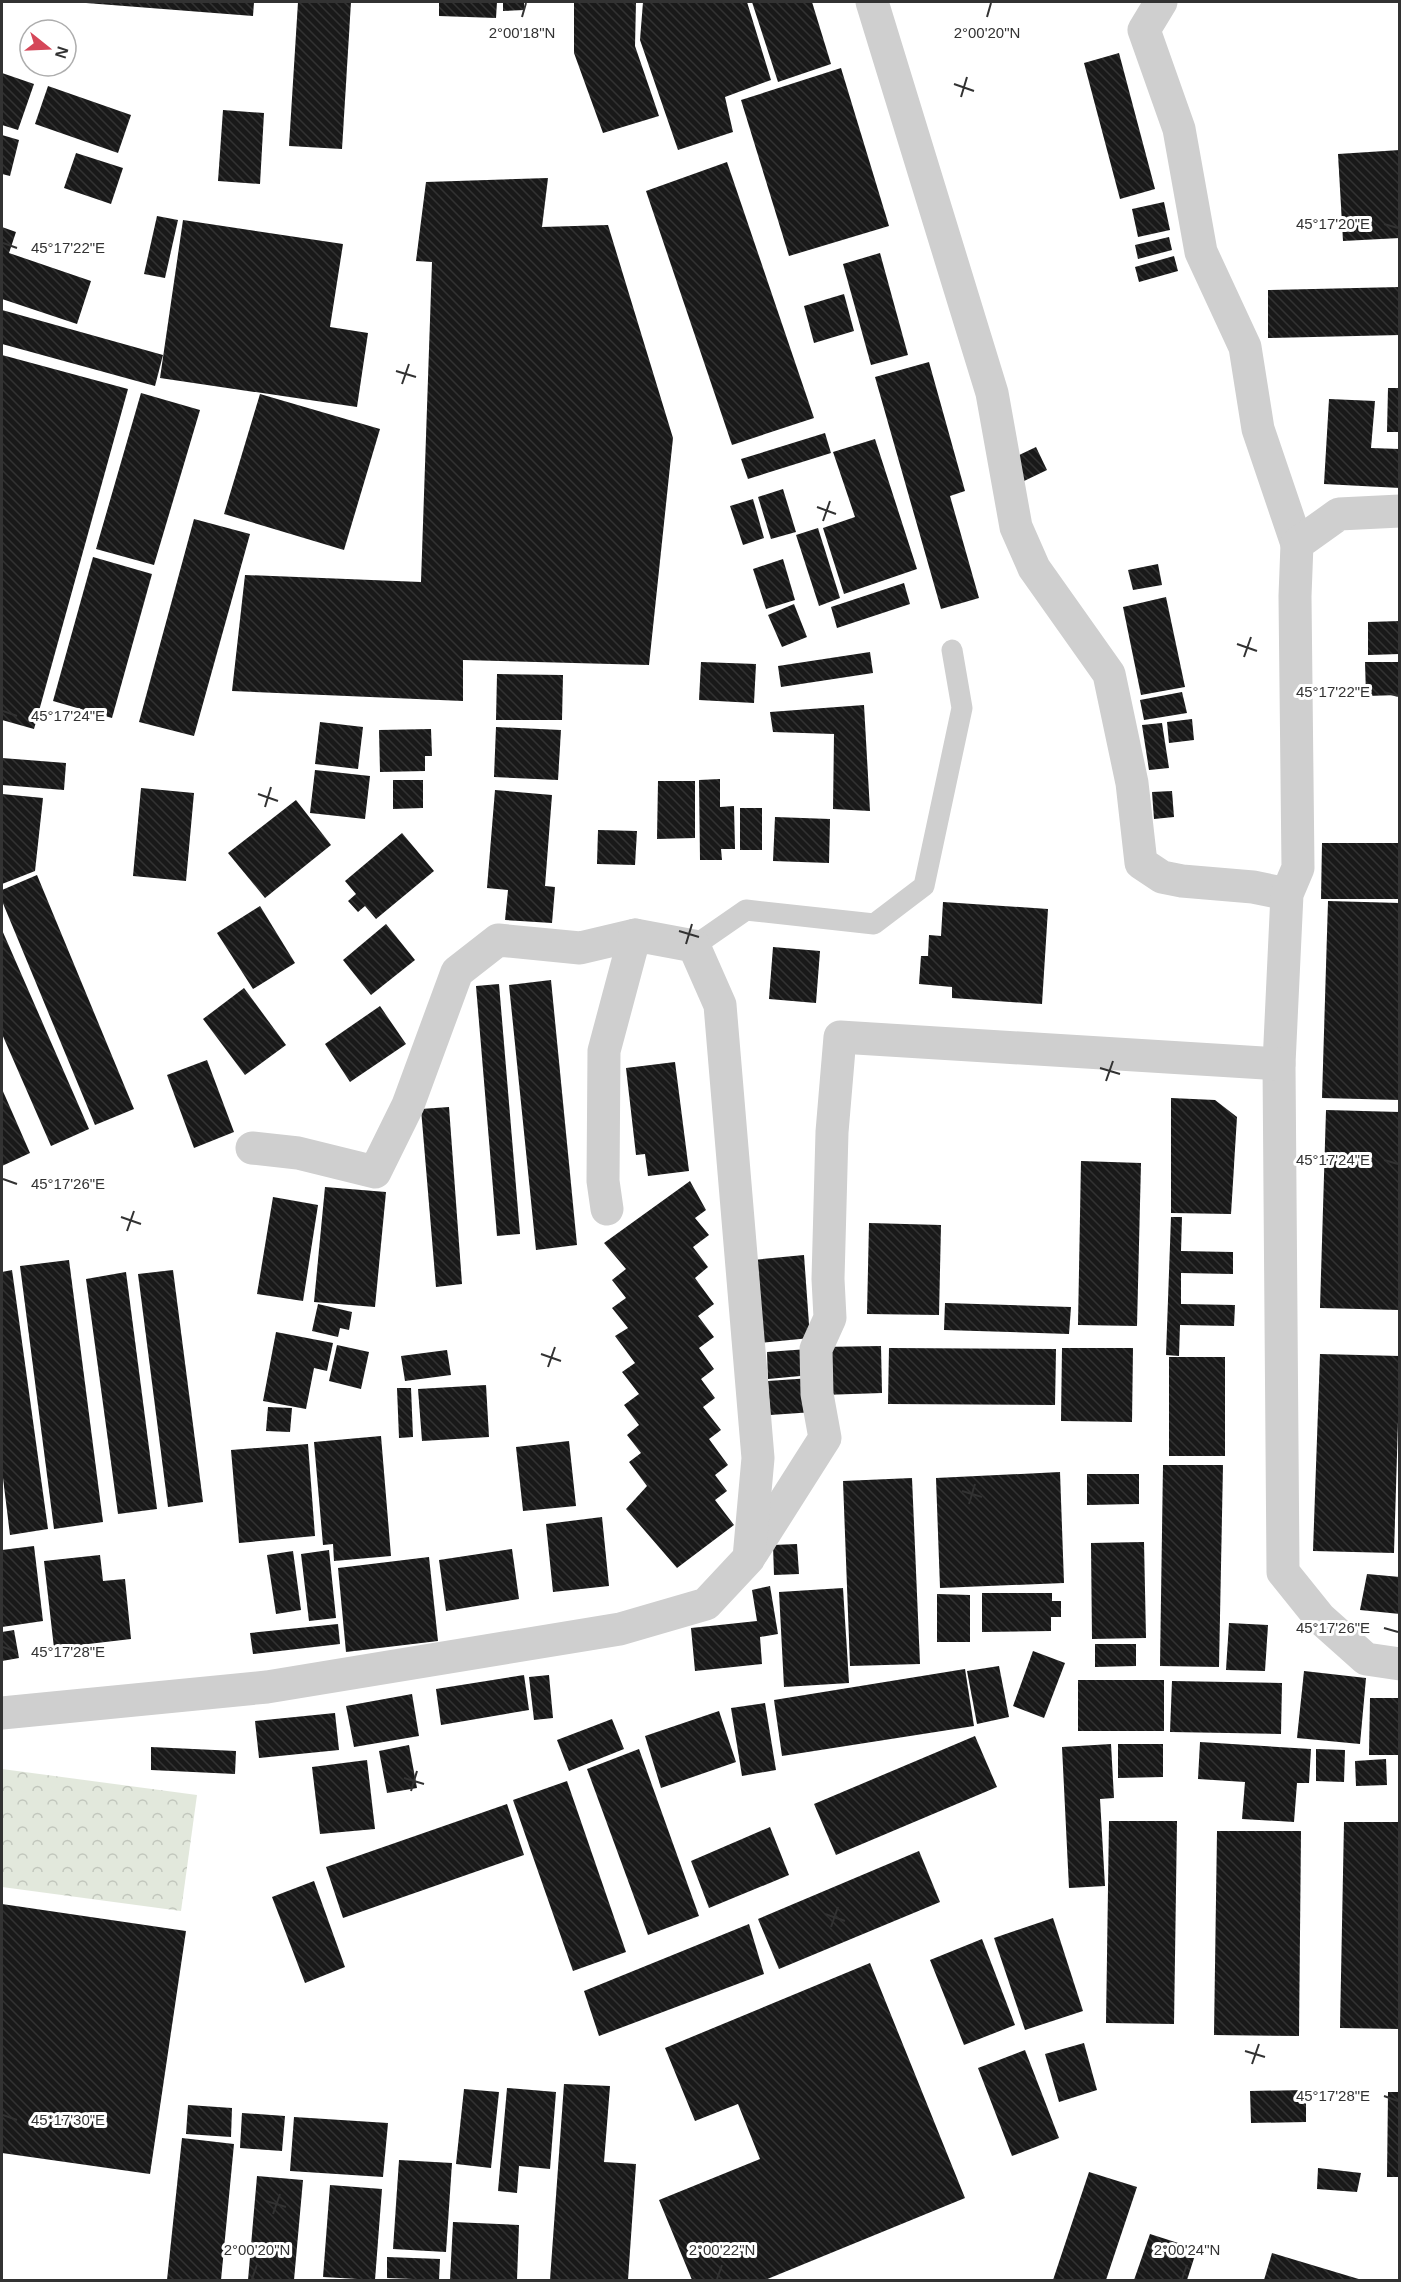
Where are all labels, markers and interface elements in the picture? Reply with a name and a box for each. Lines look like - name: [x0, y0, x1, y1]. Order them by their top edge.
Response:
- north arrow: [18, 18, 78, 78]
- text: 2°00'18"N: [489, 24, 555, 41]
- text: 2°00'20"N: [954, 24, 1020, 41]
- text: N: [52, 44, 72, 61]
- text: 45°17'20"E: [1296, 215, 1370, 232]
- text: 45°17'22"E: [31, 239, 105, 256]
- text: 45°17'22"E: [1296, 683, 1370, 700]
- text: 45°17'24"E: [31, 707, 105, 724]
- text: 45°17'24"E: [1296, 1151, 1370, 1168]
- text: 45°17'26"E: [31, 1175, 105, 1192]
- text: 45°17'26"E: [1296, 1619, 1370, 1636]
- text: 45°17'28"E: [31, 1643, 105, 1660]
- text: 45°17'28"E: [1296, 2087, 1370, 2104]
- text: 45°17'30"E: [31, 2111, 105, 2128]
- text: 2°00'20"N: [224, 2241, 290, 2258]
- text: 2°00'22"N: [689, 2241, 755, 2258]
- text: 2°00'24"N: [1154, 2241, 1220, 2258]

